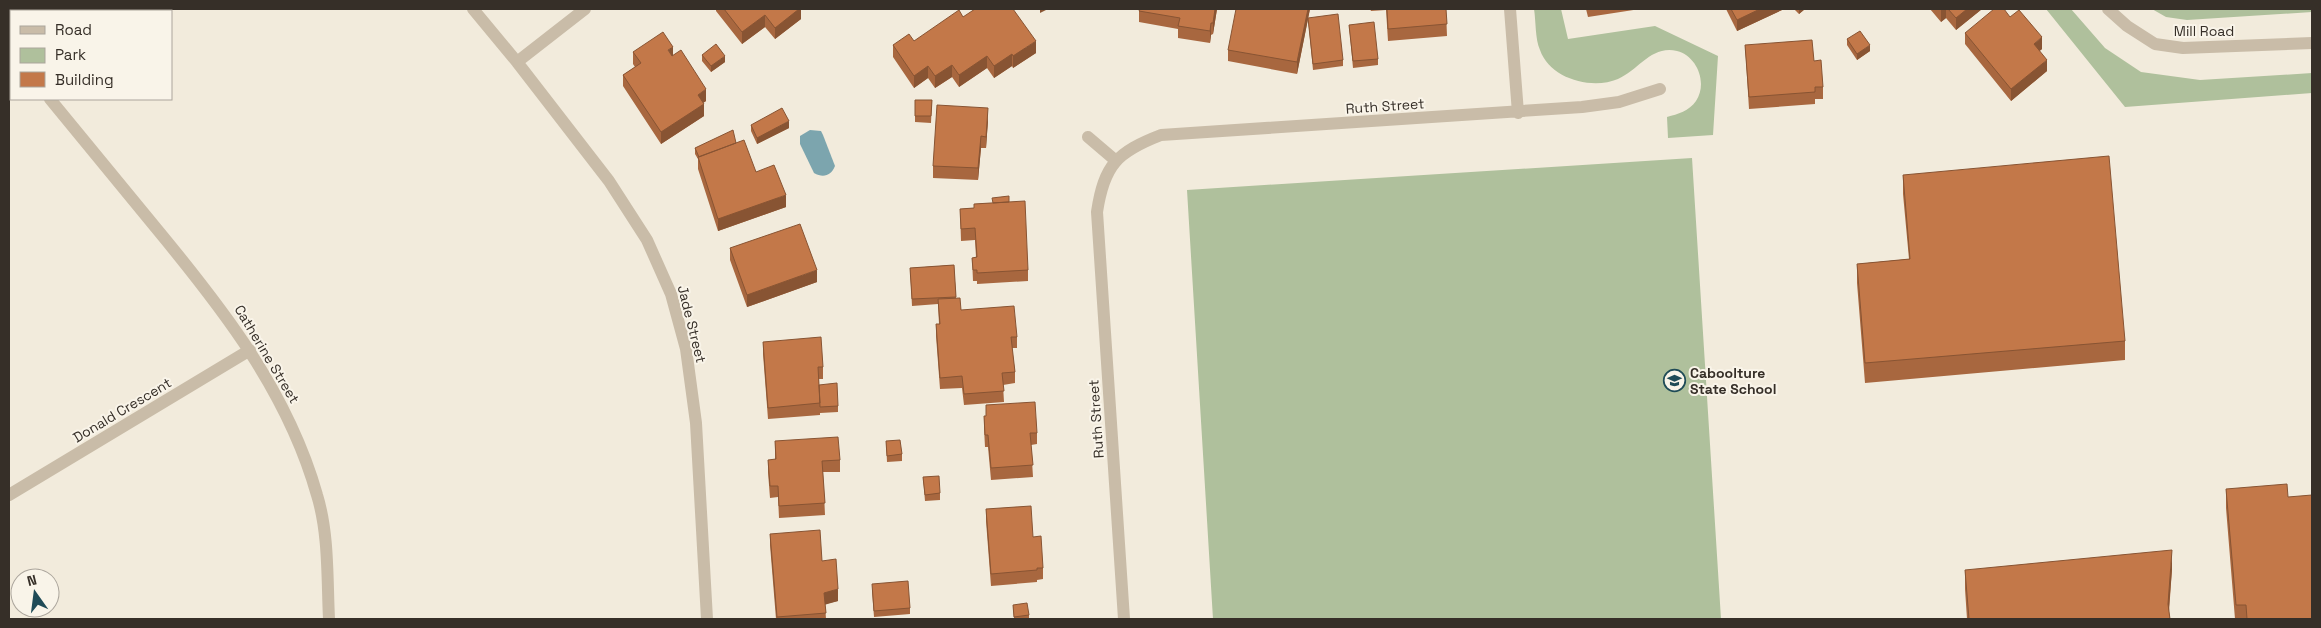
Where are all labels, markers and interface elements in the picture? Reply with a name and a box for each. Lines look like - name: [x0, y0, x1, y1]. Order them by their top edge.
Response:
- legend: [10, 10, 172, 100]
- text: Road: [55, 20, 92, 39]
- street label: Mill Road: [2174, 22, 2234, 40]
- text: Park: [55, 45, 86, 64]
- text: Building: [55, 70, 114, 89]
- street label: Ruth Street: [1345, 94, 1425, 118]
- street label: Jade Street: [674, 283, 710, 365]
- street label: Catherine Street: [230, 301, 304, 407]
- place label: Caboolture State School: [1690, 364, 1776, 398]
- school or university icon: Caboolture State School: [1662, 369, 1686, 393]
- street label: Donald Crescent: [69, 373, 175, 447]
- street label: Ruth Street: [1084, 379, 1108, 459]
- north arrow: [10, 568, 60, 618]
- text: N: [25, 571, 39, 590]

